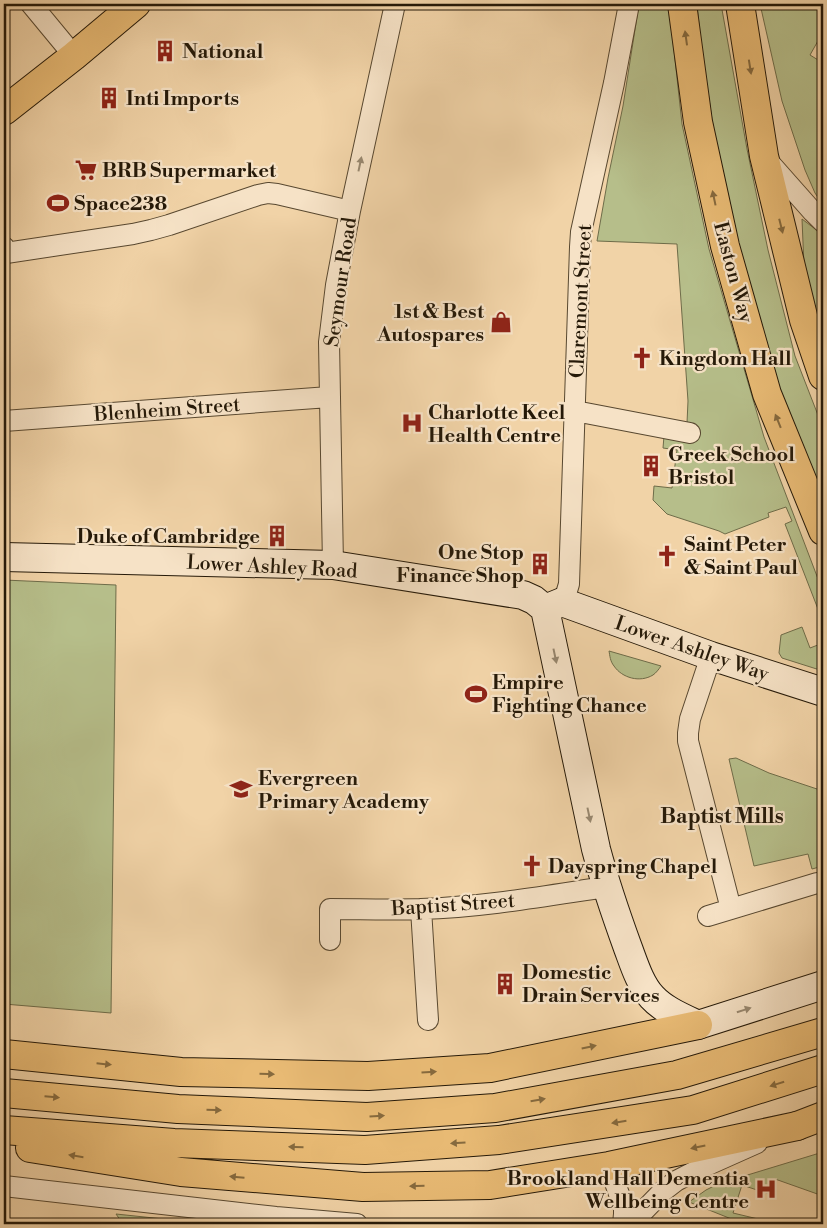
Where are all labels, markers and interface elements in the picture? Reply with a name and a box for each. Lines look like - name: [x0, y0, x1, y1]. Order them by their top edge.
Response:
- one-way arrow: [682, 29, 690, 45]
- building icon: National: [152, 38, 178, 64]
- place label: National: [182, 40, 264, 65]
- one-way arrow: [746, 59, 754, 75]
- building icon: Inti Imports: [96, 85, 122, 111]
- place label: Inti Imports: [126, 87, 239, 112]
- one-way arrow: [356, 156, 364, 171]
- supermarket icon: BRB Supermarket: [73, 157, 99, 183]
- place label: BRB Supermarket: [102, 159, 277, 184]
- one-way arrow: [710, 189, 718, 205]
- sports icon: Space238: [45, 190, 71, 216]
- place label: Space238: [74, 192, 168, 217]
- street label: Seymour Road: [320, 215, 363, 349]
- street label: Easton Way: [707, 219, 758, 326]
- one-way arrow: [777, 219, 785, 234]
- street label: Claremont Street: [565, 223, 598, 379]
- place label: 1st & Best Autospares: [376, 300, 485, 348]
- shop icon: 1st & Best Autospares: [488, 309, 514, 335]
- church icon: Kingdom Hall: [629, 345, 655, 371]
- place label: Kingdom Hall: [659, 347, 792, 372]
- street label: Blenheim Street: [92, 393, 241, 428]
- place label: Charlotte Keel Health Centre: [428, 401, 566, 449]
- hospital icon: Charlotte Keel Health Centre: [399, 410, 425, 436]
- one-way arrow: [774, 414, 782, 428]
- place label: Greek School Bristol: [668, 443, 795, 491]
- building icon: Greek School Bristol: [638, 453, 664, 479]
- building icon: Duke of Cambridge: [264, 523, 290, 549]
- place label: Duke of Cambridge: [77, 525, 260, 550]
- place label: Saint Peter & Saint Paul: [684, 533, 798, 581]
- place label: One Stop Finance Shop: [396, 541, 524, 589]
- church icon: Saint Peter & Saint Paul: [654, 543, 680, 569]
- street label: Lower Ashley Road: [186, 551, 359, 584]
- building icon: One Stop Finance Shop: [527, 551, 553, 577]
- street label: Lower Ashley Way: [611, 611, 772, 688]
- one-way arrow: [551, 649, 559, 664]
- place label: Empire Fighting Chance: [492, 671, 647, 719]
- sports icon: Empire Fighting Chance: [463, 681, 489, 707]
- place label: Evergreen Primary Academy: [258, 767, 430, 815]
- school or university icon: Evergreen Primary Academy: [228, 776, 254, 802]
- district label: Baptist Mills: [660, 804, 784, 830]
- one-way arrow: [585, 808, 593, 823]
- church icon: Dayspring Chapel: [519, 853, 545, 879]
- place label: Dayspring Chapel: [548, 855, 718, 880]
- street label: Baptist Street: [389, 889, 516, 922]
- place label: Domestic Drain Services: [522, 961, 659, 1009]
- building icon: Domestic Drain Services: [492, 971, 518, 997]
- one-way arrow: [737, 1006, 752, 1014]
- one-way arrow: [582, 1043, 597, 1051]
- one-way arrow: [97, 1060, 113, 1068]
- one-way arrow: [421, 1068, 437, 1076]
- one-way arrow: [259, 1070, 275, 1078]
- one-way arrow: [769, 1081, 784, 1088]
- one-way arrow: [45, 1094, 61, 1102]
- one-way arrow: [531, 1096, 547, 1104]
- one-way arrow: [207, 1107, 223, 1115]
- one-way arrow: [369, 1112, 385, 1120]
- one-way arrow: [611, 1118, 627, 1126]
- one-way arrow: [450, 1140, 466, 1148]
- one-way arrow: [288, 1143, 304, 1151]
- one-way arrow: [691, 1143, 706, 1151]
- one-way arrow: [68, 1151, 84, 1159]
- place label: Brookland Hall Dementia Wellbeing Centre: [507, 1167, 749, 1215]
- one-way arrow: [229, 1172, 245, 1180]
- hospital icon: Brookland Hall Dementia Wellbeing Centre: [753, 1176, 779, 1202]
- one-way arrow: [409, 1182, 425, 1190]

